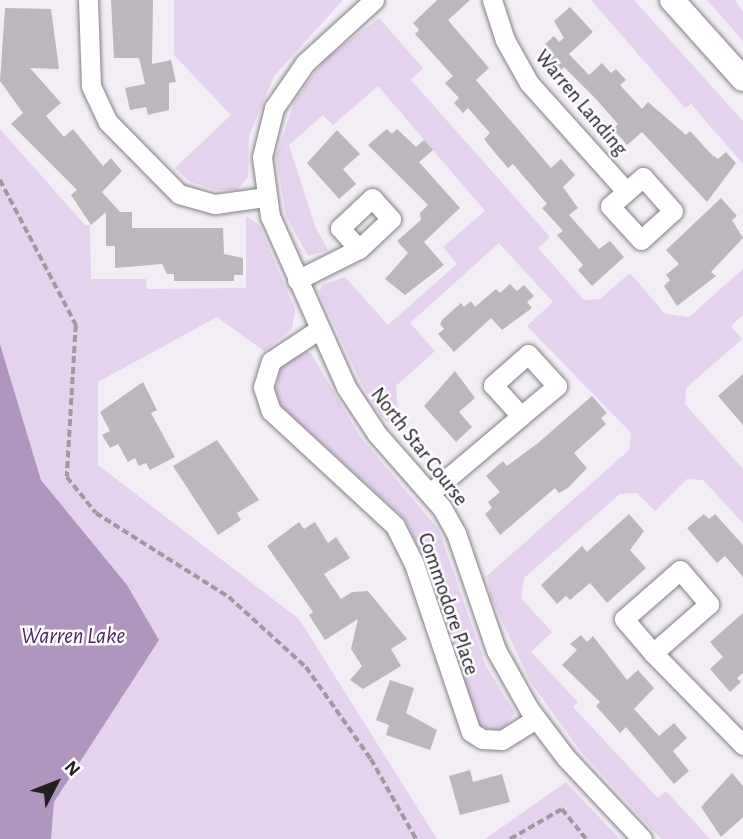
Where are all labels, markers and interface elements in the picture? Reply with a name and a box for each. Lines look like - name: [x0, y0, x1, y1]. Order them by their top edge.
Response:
- street label: Warren Landing: [529, 45, 633, 161]
- street label: North Star Course: [365, 383, 473, 511]
- street label: Commodore Place: [412, 530, 484, 678]
- water label: Warren Lake: [21, 623, 125, 651]
- north arrow: [21, 748, 91, 818]
- text: N: [60, 757, 83, 780]

